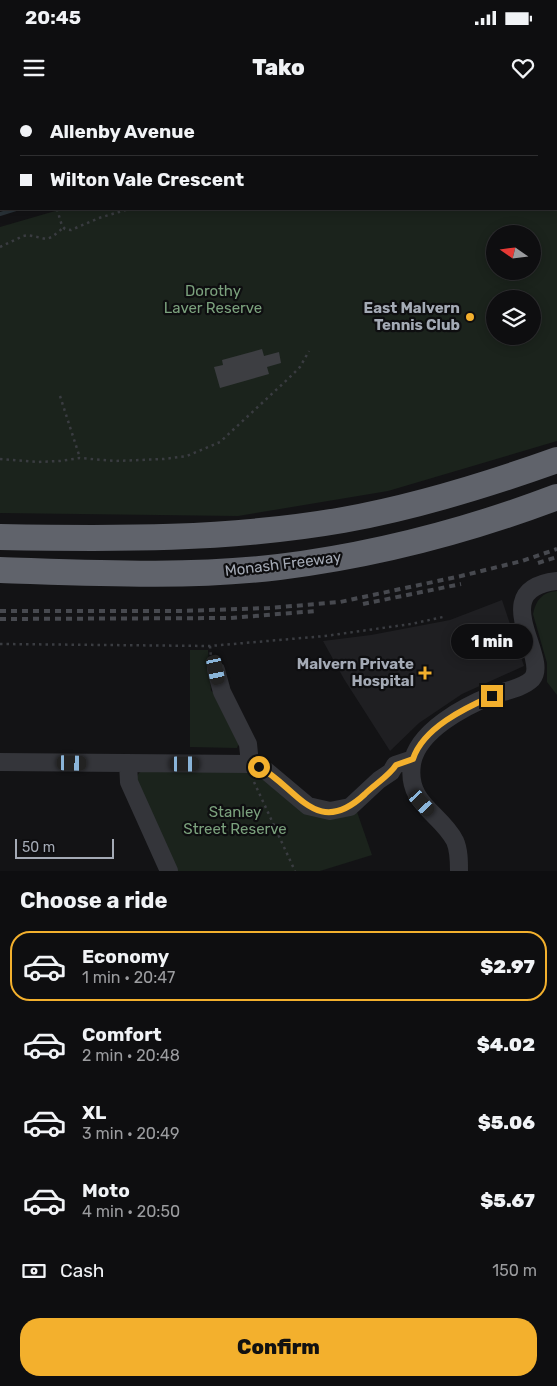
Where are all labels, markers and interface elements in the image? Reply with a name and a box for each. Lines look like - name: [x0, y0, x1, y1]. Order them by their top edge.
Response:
- text: 20:45: [25, 6, 81, 29]
- icon: menu: [20, 54, 48, 82]
- text: Tako: [252, 54, 305, 81]
- icon: heart: [509, 54, 537, 82]
- text: Allenby Avenue: [50, 120, 195, 143]
- text: Wilton Vale Crescent: [50, 168, 244, 191]
- north arrow: [486, 225, 541, 280]
- map controls: [486, 225, 541, 345]
- park label: Dorothy Laver Reserve: [164, 282, 262, 317]
- button: layers: [486, 290, 541, 345]
- place label: East Malvern Tennis Club: [364, 299, 460, 334]
- marker: East Malvern Tennis Club: [464, 311, 476, 323]
- street label: Monash Freeway: [224, 548, 342, 580]
- callout: 1 min: [451, 624, 533, 658]
- text: 1 min: [471, 632, 513, 651]
- car: [205, 654, 226, 686]
- place label: Malvern Private Hospital: [297, 655, 414, 690]
- marker: Malvern Private Hospital: [418, 666, 432, 680]
- route end: [481, 685, 503, 707]
- car: [56, 755, 87, 771]
- route start: [248, 756, 270, 778]
- car: [170, 757, 200, 772]
- car: [406, 787, 437, 819]
- park label: Stanley Street Reserve: [183, 803, 287, 838]
- scale bar: [15, 836, 114, 859]
- text: 50 m: [22, 839, 55, 856]
- text: Choose a ride: [20, 887, 167, 914]
- icon: car: [22, 944, 67, 989]
- text: Economy: [82, 945, 169, 968]
- text: $2.97: [480, 955, 535, 978]
- text: 1 min · 20:47: [82, 968, 175, 987]
- icon: car: [22, 1022, 67, 1067]
- text: Comfort: [82, 1023, 162, 1046]
- text: $4.02: [477, 1033, 535, 1056]
- text: 2 min · 20:48: [82, 1046, 180, 1065]
- icon: car: [22, 1100, 67, 1145]
- text: XL: [82, 1101, 106, 1124]
- text: $5.06: [478, 1111, 535, 1134]
- text: 3 min · 20:49: [82, 1124, 179, 1143]
- icon: car: [22, 1178, 67, 1223]
- text: Moto: [82, 1179, 130, 1202]
- text: $5.67: [480, 1189, 535, 1212]
- text: 4 min · 20:50: [82, 1202, 180, 1221]
- icon: cash: [20, 1257, 48, 1285]
- text: Cash: [60, 1259, 104, 1282]
- text: 150 m: [492, 1261, 537, 1280]
- button: Confirm: [20, 1318, 537, 1376]

